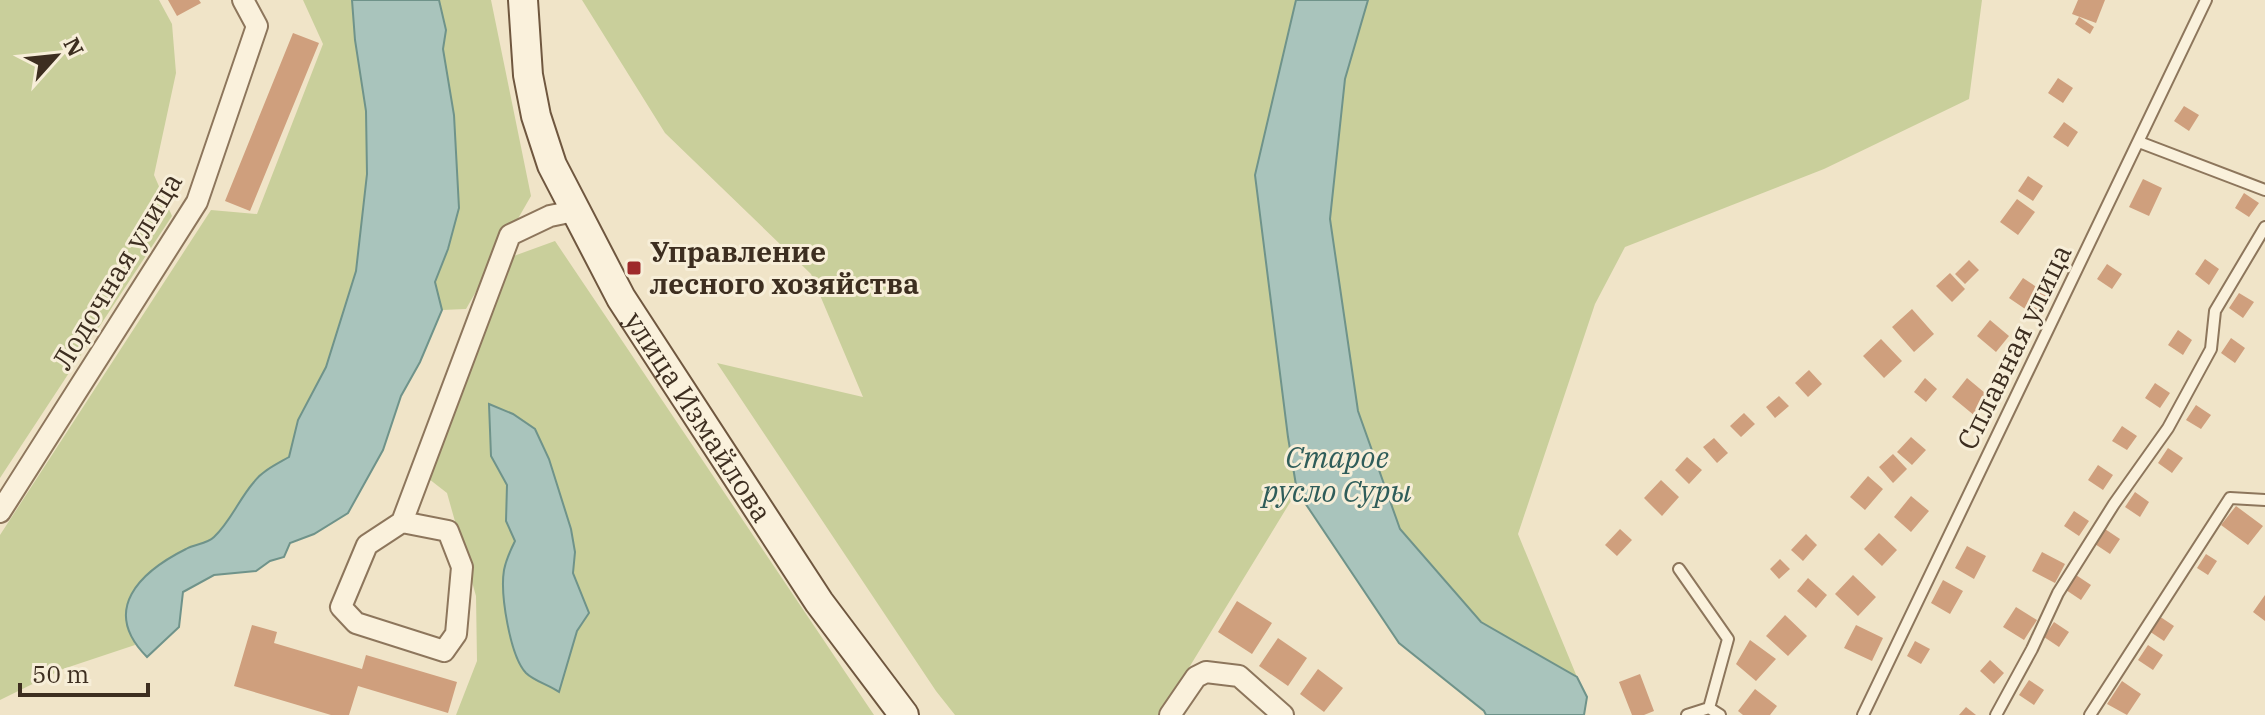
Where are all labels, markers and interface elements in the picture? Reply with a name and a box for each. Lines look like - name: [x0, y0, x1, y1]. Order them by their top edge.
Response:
- north arrow: [16, 16, 96, 96]
- text: N: [57, 32, 91, 61]
- street label: Лодочная улица: [43, 165, 190, 376]
- place label: Управление лесного хозяйства: [649, 233, 919, 302]
- street label: Сплавная улица: [1948, 238, 2079, 456]
- marker: Управление лесного хозяйства: [625, 259, 643, 277]
- street label: улица Измайлова: [617, 304, 781, 529]
- water label: Старое русло Суры: [1259, 437, 1412, 510]
- scale bar: [20, 647, 148, 697]
- text: 50 m: [32, 658, 89, 690]

